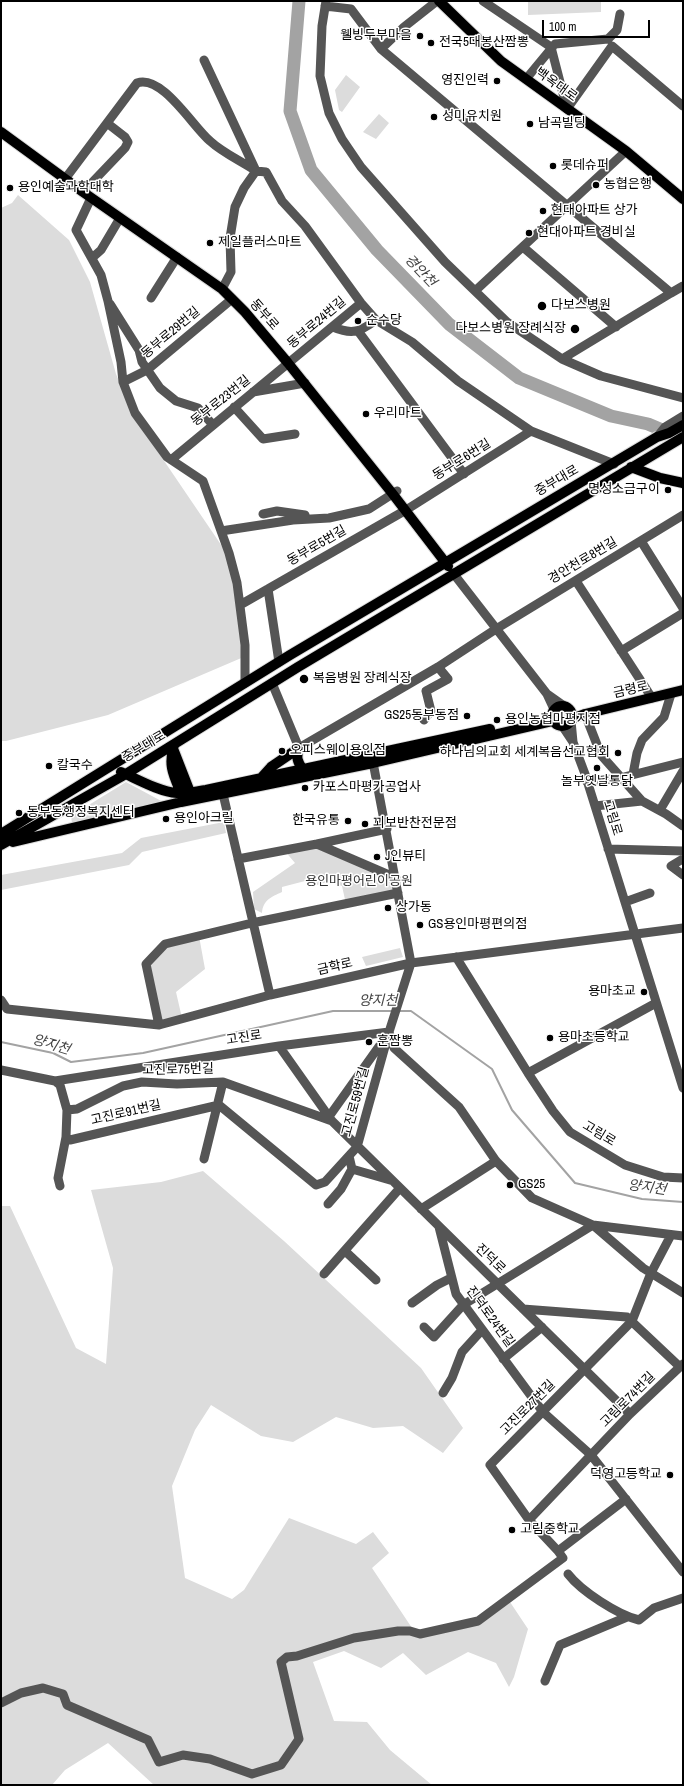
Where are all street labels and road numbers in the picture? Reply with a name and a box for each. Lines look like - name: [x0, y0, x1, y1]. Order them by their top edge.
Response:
- street label: 백옥대로: [532, 65, 580, 105]
- street label: 동부로24번길: [285, 294, 349, 352]
- street label: 동부로: [246, 296, 282, 334]
- street label: 동부로29번길: [139, 304, 203, 362]
- street label: 동부로23번길: [188, 372, 254, 430]
- street label: 동부로6번길: [430, 436, 494, 484]
- street label: 중부대로: [532, 462, 582, 500]
- street label: 동부로5번길: [285, 523, 349, 569]
- street label: 경안천로8번길: [546, 534, 620, 588]
- street label: 금령로: [612, 678, 650, 702]
- street label: 중부대로: [119, 728, 169, 766]
- street label: 고림로: [599, 799, 625, 837]
- street label: 금학로: [316, 955, 354, 979]
- street label: 고진로: [225, 1027, 263, 1049]
- street label: 고진로75번길: [142, 1062, 214, 1078]
- street label: 고진로59번길: [339, 1065, 373, 1139]
- street label: 고진로91번길: [89, 1097, 163, 1129]
- street label: 고림로: [580, 1118, 618, 1150]
- street label: 진덕로: [472, 1241, 508, 1277]
- street label: 진덕로24번길: [463, 1283, 517, 1351]
- street label: 고림로74번길: [597, 1369, 659, 1431]
- street label: 고진로27번길: [497, 1377, 559, 1439]

